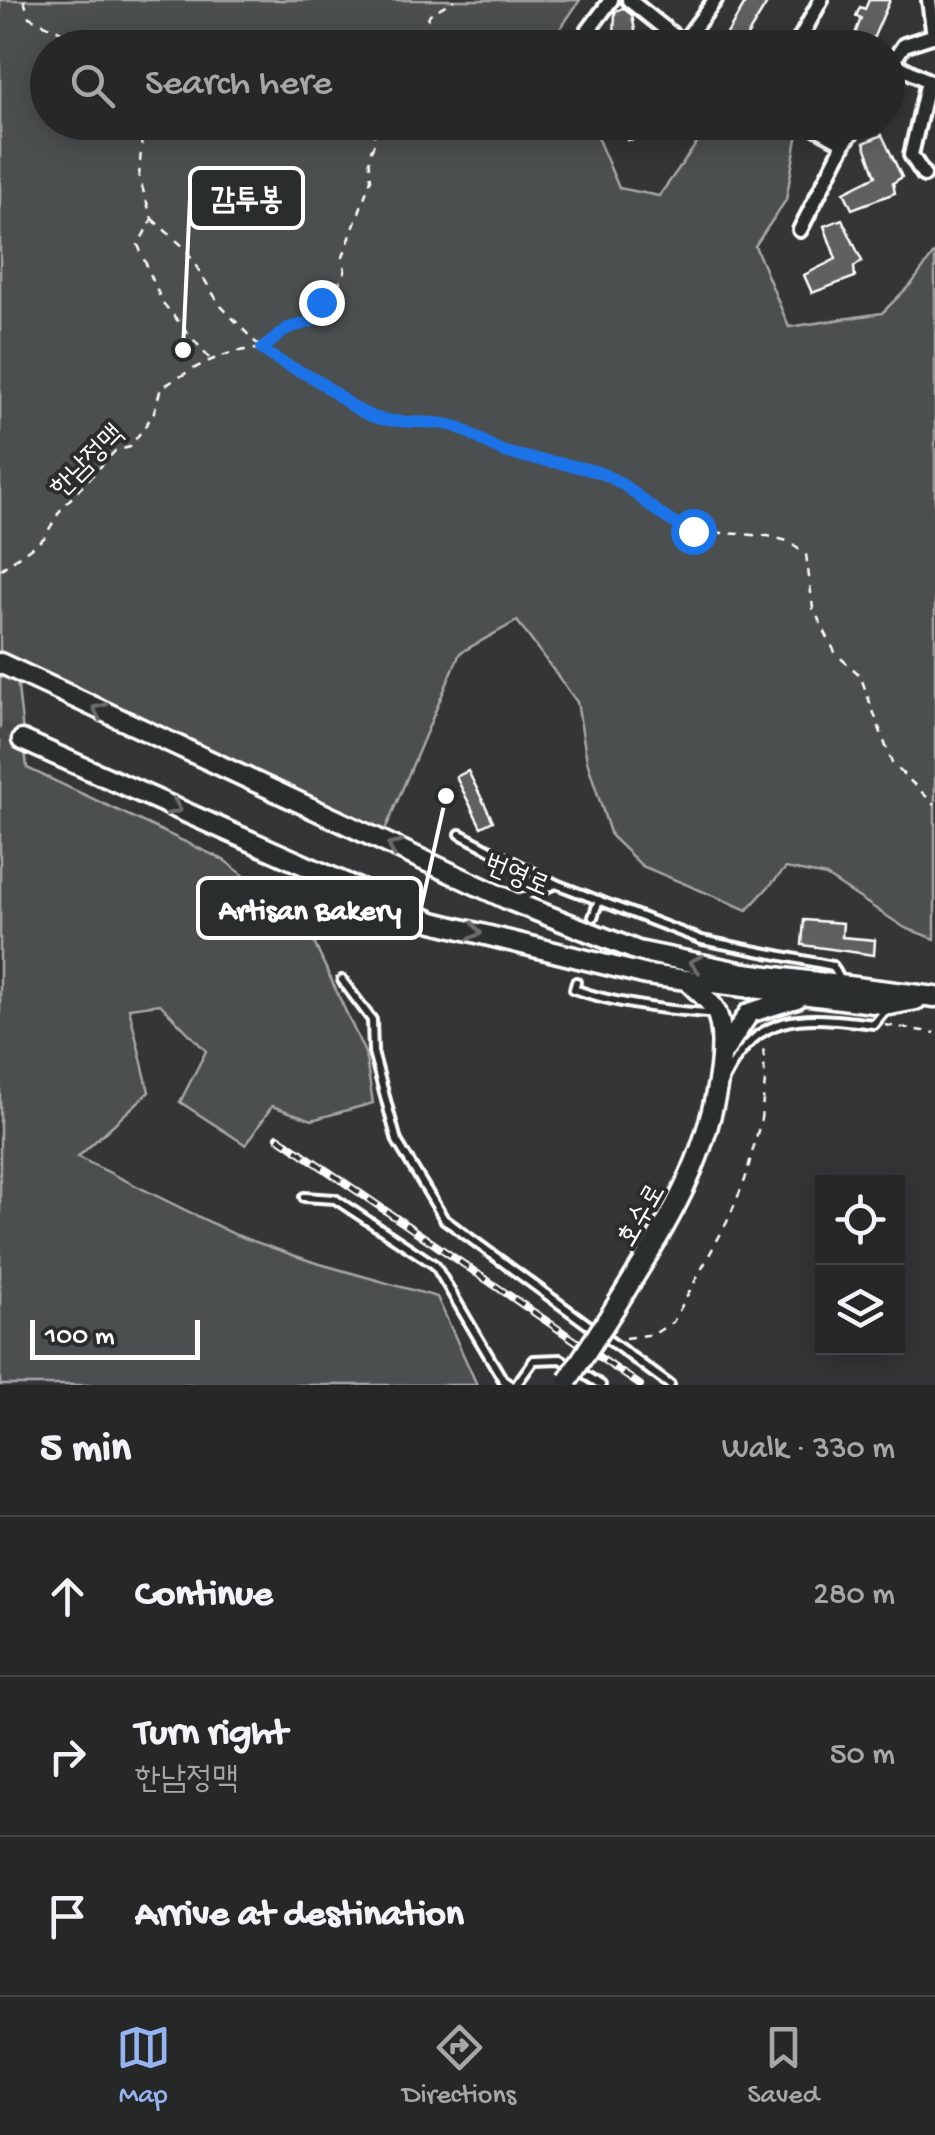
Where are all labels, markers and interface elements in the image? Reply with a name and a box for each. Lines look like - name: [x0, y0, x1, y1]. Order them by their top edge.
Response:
- search box: [30, 30, 905, 140]
- icon: search: [65, 58, 120, 113]
- text: Search here: [145, 63, 332, 107]
- callout: 감투봉: [190, 168, 303, 228]
- text: 감투봉: [211, 185, 283, 220]
- route end: [299, 280, 345, 326]
- street label: 한남정맥: [45, 419, 132, 506]
- route start: [671, 509, 717, 555]
- one-way arrow: [91, 702, 109, 722]
- one-way arrow: [165, 796, 183, 816]
- one-way arrow: [386, 839, 404, 859]
- street label: 번영로: [479, 849, 554, 906]
- callout: Artisan Bakery: [198, 878, 421, 938]
- text: Artisan Bakery: [218, 896, 401, 931]
- one-way arrow: [466, 920, 483, 941]
- one-way arrow: [688, 953, 705, 974]
- map controls: [815, 1175, 905, 1355]
- button: locate: [815, 1175, 905, 1265]
- street label: 호수로: [612, 1179, 674, 1254]
- button: layers: [815, 1265, 905, 1355]
- scale bar: [30, 1315, 200, 1360]
- text: 100 m: [45, 1321, 115, 1354]
- text: 5 min: [40, 1426, 131, 1475]
- text: Walk · 330 m: [722, 1431, 895, 1469]
- icon: ahead: [40, 1569, 95, 1624]
- text: Continue: [135, 1574, 273, 1618]
- text: 280 m: [813, 1577, 895, 1615]
- text: Turn right: [135, 1713, 287, 1757]
- icon: right: [40, 1729, 95, 1784]
- text: 50 m: [830, 1737, 895, 1775]
- text: 한남정맥: [135, 1762, 238, 1800]
- icon: arrive: [40, 1889, 95, 1944]
- text: Arrive at destination: [135, 1894, 464, 1938]
- tab: Map: [116, 2020, 171, 2113]
- tab: Directions: [402, 2020, 516, 2113]
- tab: Saved: [747, 2020, 819, 2113]

